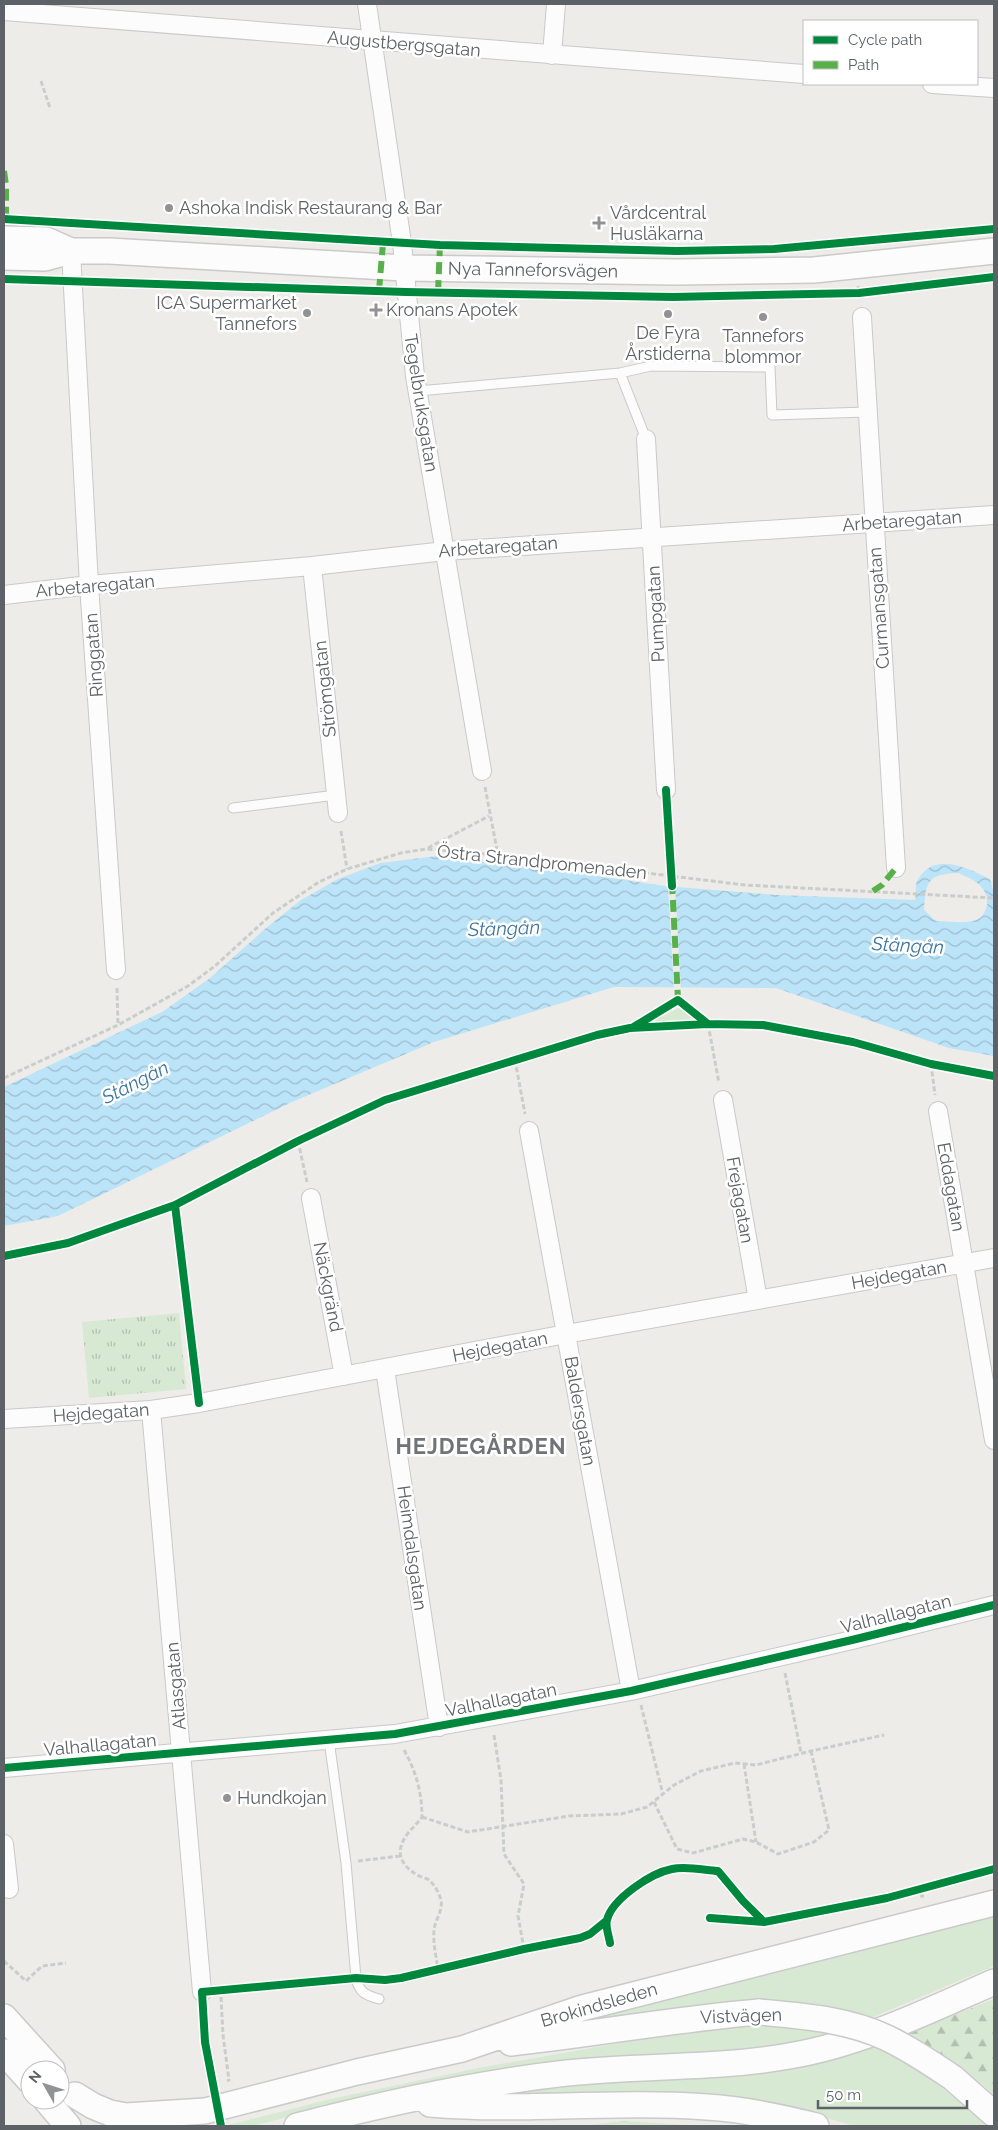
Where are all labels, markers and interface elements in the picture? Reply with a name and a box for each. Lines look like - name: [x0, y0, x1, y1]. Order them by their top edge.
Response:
- legend: [803, 20, 978, 85]
- street label: Augustbergsgatan: [326, 26, 482, 61]
- text: Cycle path: [848, 31, 922, 49]
- text: Path: [848, 56, 879, 74]
- place label: Ashoka Indisk Restaurang & Bar: [179, 197, 443, 218]
- marker: Ashoka Indisk Restaurang & Bar: [163, 202, 175, 214]
- place label: Vårdcentral Husläkarna: [610, 202, 706, 244]
- marker: Vårdcentral Husläkarna: [592, 216, 606, 230]
- street label: Nya Tanneforsvägen: [448, 258, 618, 281]
- place label: ICA Supermarket Tannefors: [156, 292, 297, 334]
- place label: Kronans Apotek: [386, 299, 518, 320]
- marker: Kronans Apotek: [370, 304, 382, 316]
- marker: ICA Supermarket Tannefors: [301, 307, 313, 319]
- marker: De Fyra Årstiderna: [662, 308, 674, 320]
- marker: Tannefors blommor: [757, 311, 769, 323]
- place label: De Fyra Årstiderna: [625, 322, 711, 364]
- place label: Tannefors blommor: [722, 325, 804, 367]
- street label: Tegelbruksgatan: [400, 332, 443, 474]
- street label: Arbetaregatan: [842, 506, 962, 535]
- street label: Arbetaregatan: [438, 532, 558, 561]
- street label: Curmansgatan: [864, 546, 893, 670]
- street label: Pumpgatan: [642, 565, 669, 663]
- street label: Arbetaregatan: [34, 570, 155, 601]
- street label: Ringgatan: [80, 612, 107, 698]
- street label: Strömgatan: [309, 640, 340, 739]
- street label: Östra Strandpromenaden: [436, 840, 648, 883]
- water label: Stångån: [467, 916, 540, 940]
- water label: Stångån: [870, 932, 945, 958]
- water label: Stångån: [97, 1056, 172, 1109]
- street label: Eddagatan: [933, 1141, 970, 1233]
- street label: Frejagatan: [723, 1155, 758, 1245]
- street label: Näckgränd: [309, 1240, 348, 1334]
- street label: Hejdegatan: [849, 1256, 948, 1293]
- street label: Hejdegatan: [450, 1327, 549, 1366]
- street label: Baldersgatan: [561, 1355, 600, 1467]
- street label: Hejdegatan: [52, 1399, 150, 1426]
- district label: HEJDEGÅRDEN: [395, 1433, 567, 1459]
- street label: Heimdalsgatan: [393, 1484, 432, 1612]
- street label: Valhallagatan: [838, 1590, 953, 1637]
- street label: Atlasgatan: [161, 1641, 190, 1731]
- street label: Valhallagatan: [443, 1678, 558, 1721]
- street label: Valhallagatan: [43, 1729, 157, 1760]
- place label: Hundkojan: [237, 1787, 327, 1808]
- marker: Hundkojan: [221, 1792, 233, 1804]
- street label: Brokindsleden: [538, 1978, 660, 2031]
- street label: Vistvägen: [700, 2004, 782, 2027]
- north arrow: [20, 2060, 70, 2110]
- text: N: [25, 2068, 44, 2086]
- scale bar: [818, 2078, 967, 2110]
- text: 50 m: [826, 2086, 861, 2104]

